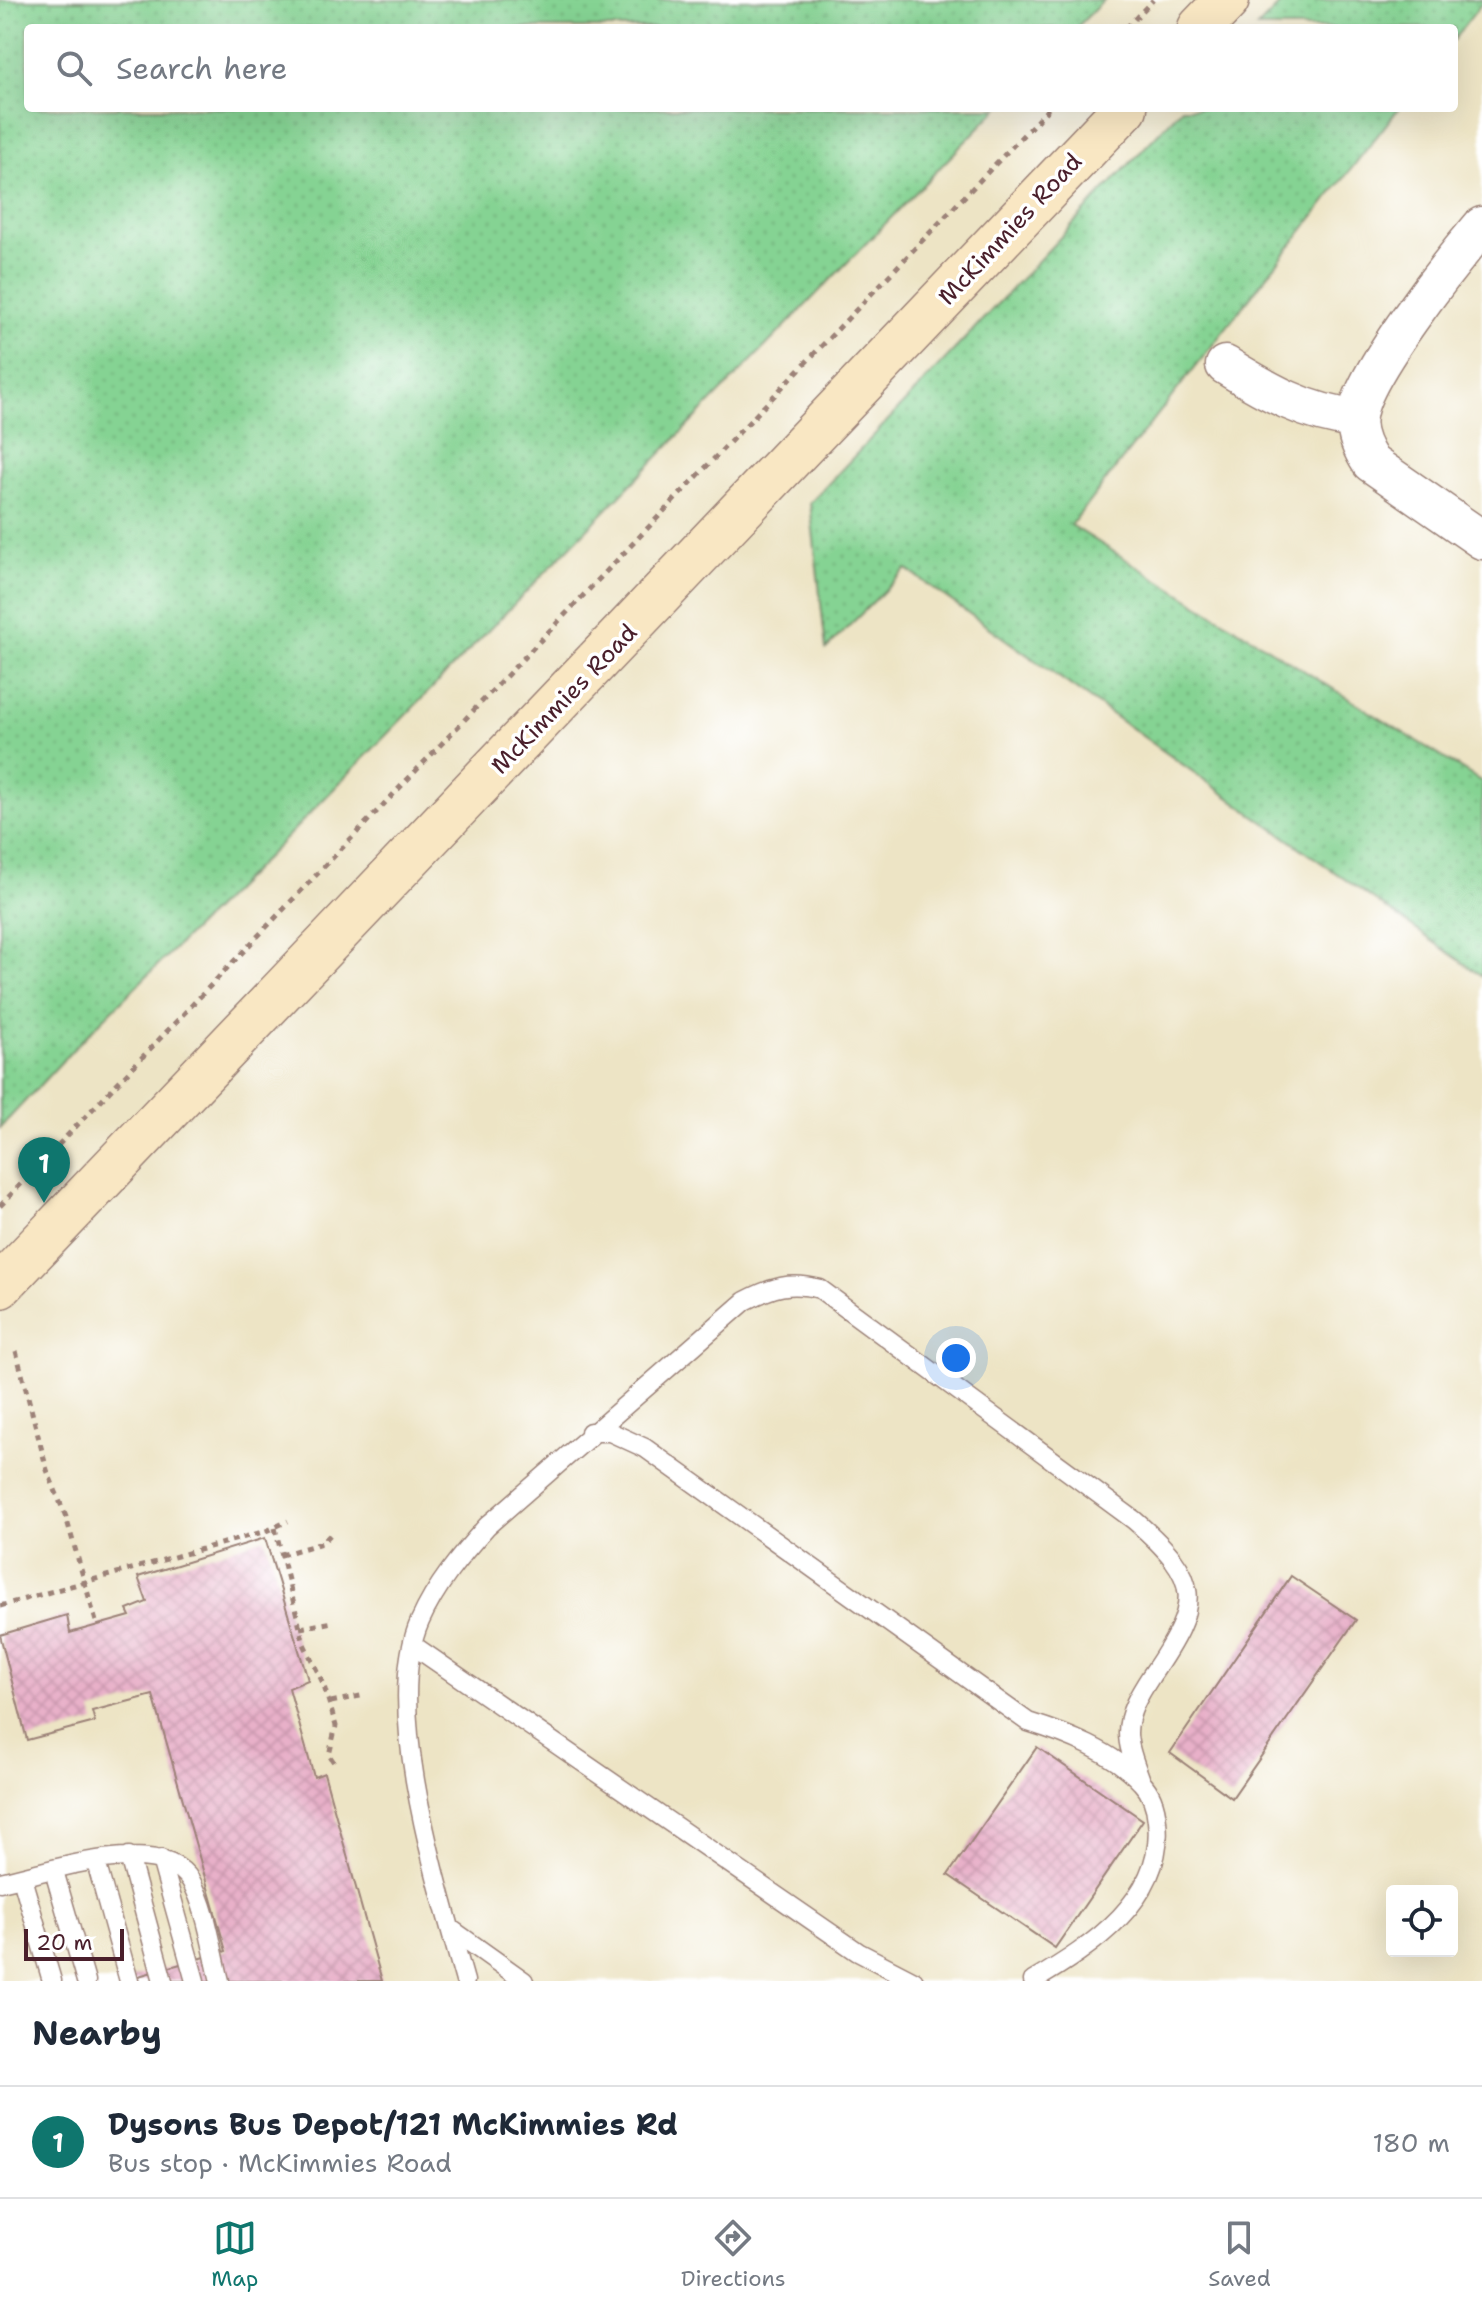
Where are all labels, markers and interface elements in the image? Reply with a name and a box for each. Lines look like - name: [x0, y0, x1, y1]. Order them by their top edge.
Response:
- search box: [24, 24, 1458, 112]
- icon: search: [52, 46, 96, 90]
- text: Search here: [116, 48, 287, 89]
- street label: McKimmies Road: [931, 146, 1089, 312]
- street label: McKimmies Road: [484, 617, 644, 781]
- pin: 1: [18, 1137, 70, 1203]
- your location: [936, 1338, 976, 1378]
- map controls: [1386, 1885, 1458, 1957]
- button: locate: [1386, 1885, 1458, 1957]
- scale bar: [24, 1925, 124, 1961]
- text: 20 m: [36, 1928, 93, 1957]
- text: Nearby: [32, 2010, 162, 2056]
- text: Dysons Bus Depot/121 McKimmies Rd: [108, 2104, 678, 2145]
- text: 1: [52, 2125, 64, 2160]
- text: 180 m: [1372, 2125, 1450, 2160]
- text: Bus stop · McKimmies Road: [108, 2145, 452, 2180]
- tab: Map: [211, 2216, 258, 2293]
- tab: Directions: [681, 2216, 786, 2293]
- tab: Saved: [1208, 2216, 1271, 2293]

